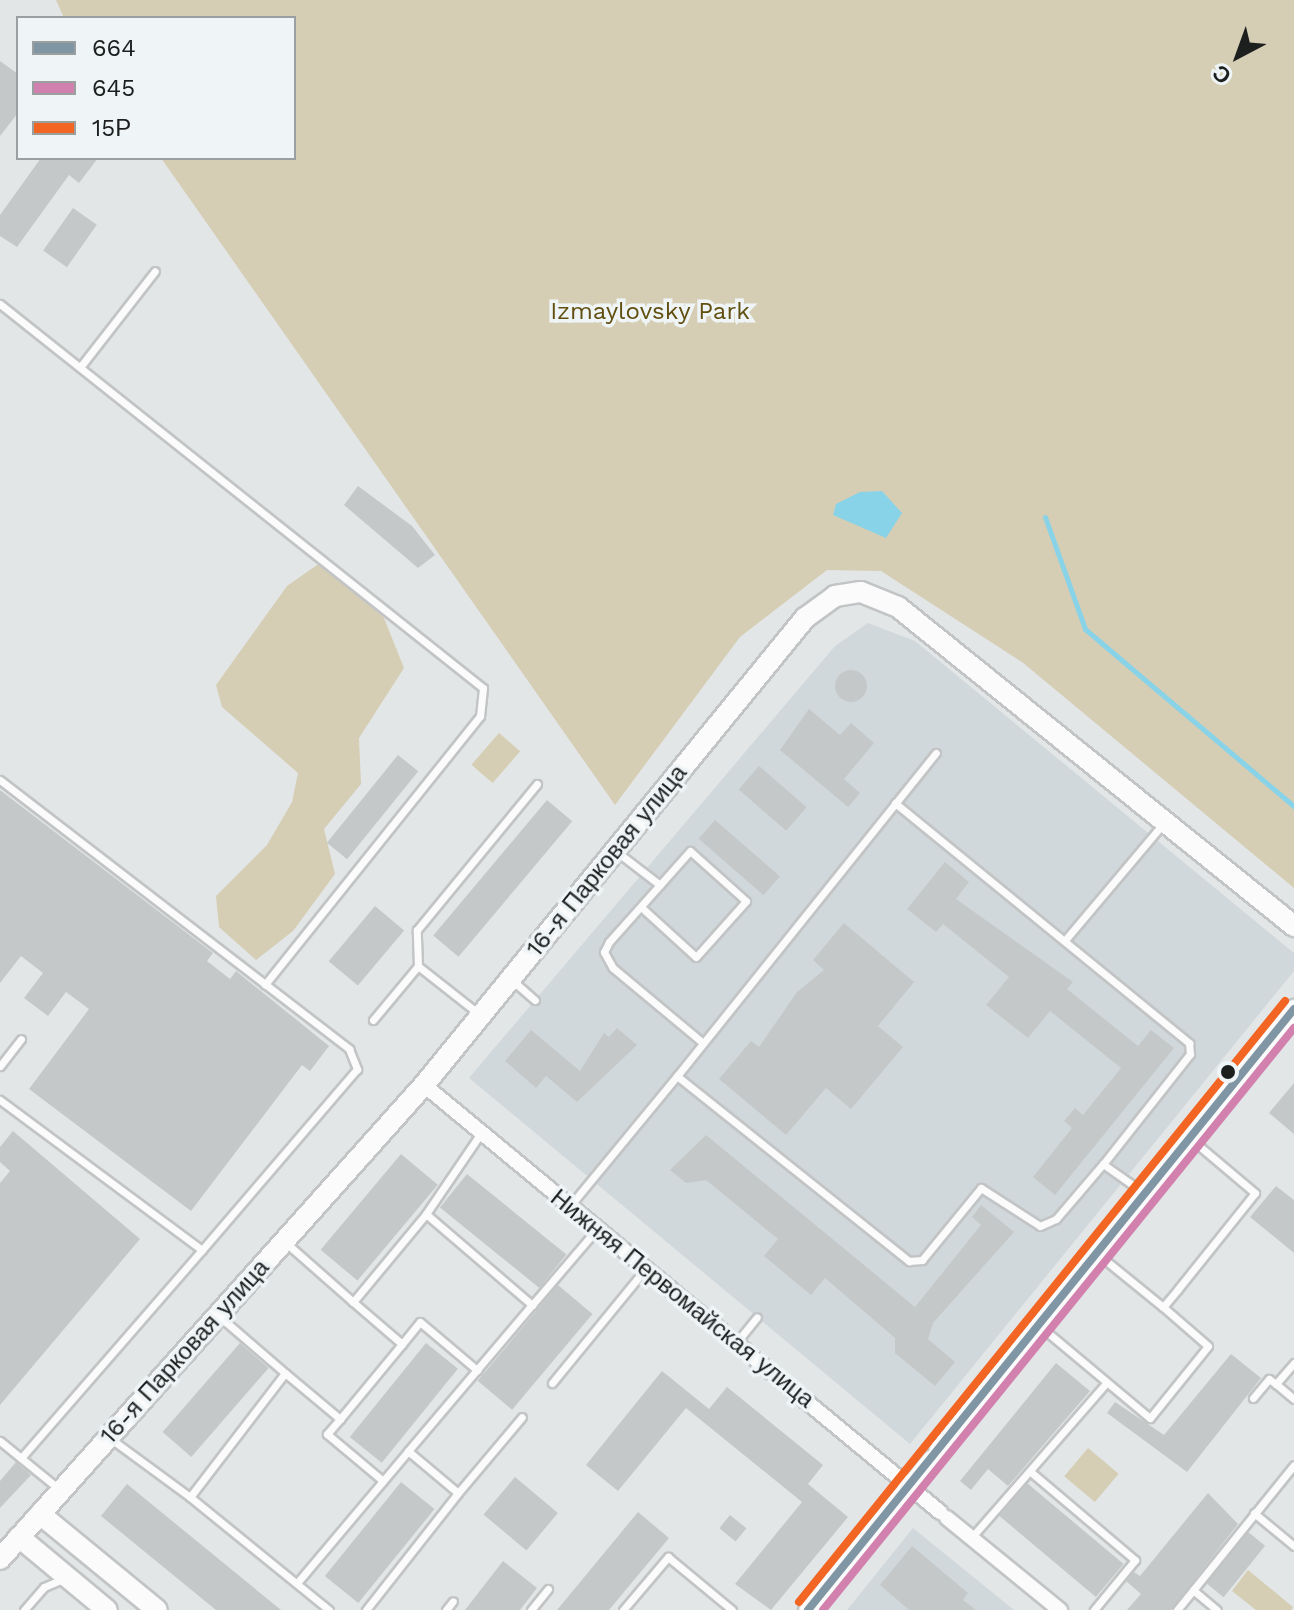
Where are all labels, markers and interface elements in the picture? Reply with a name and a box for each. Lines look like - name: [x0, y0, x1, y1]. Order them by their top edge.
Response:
- legend: [16, 16, 296, 160]
- north arrow: [1198, 16, 1278, 96]
- text: 664: [92, 34, 136, 62]
- text: С: [1208, 60, 1236, 89]
- text: 645: [92, 74, 135, 102]
- text: 15Р: [92, 114, 131, 142]
- park label: Izmaylovsky Park: [550, 298, 750, 326]
- street label: 16-я Парковая улица: [521, 759, 693, 963]
- unlabelled marker: [1220, 1064, 1236, 1080]
- street label: Нижняя Первомайская улица: [544, 1184, 820, 1414]
- street label: 16-я Парковая улица: [95, 1254, 275, 1450]

